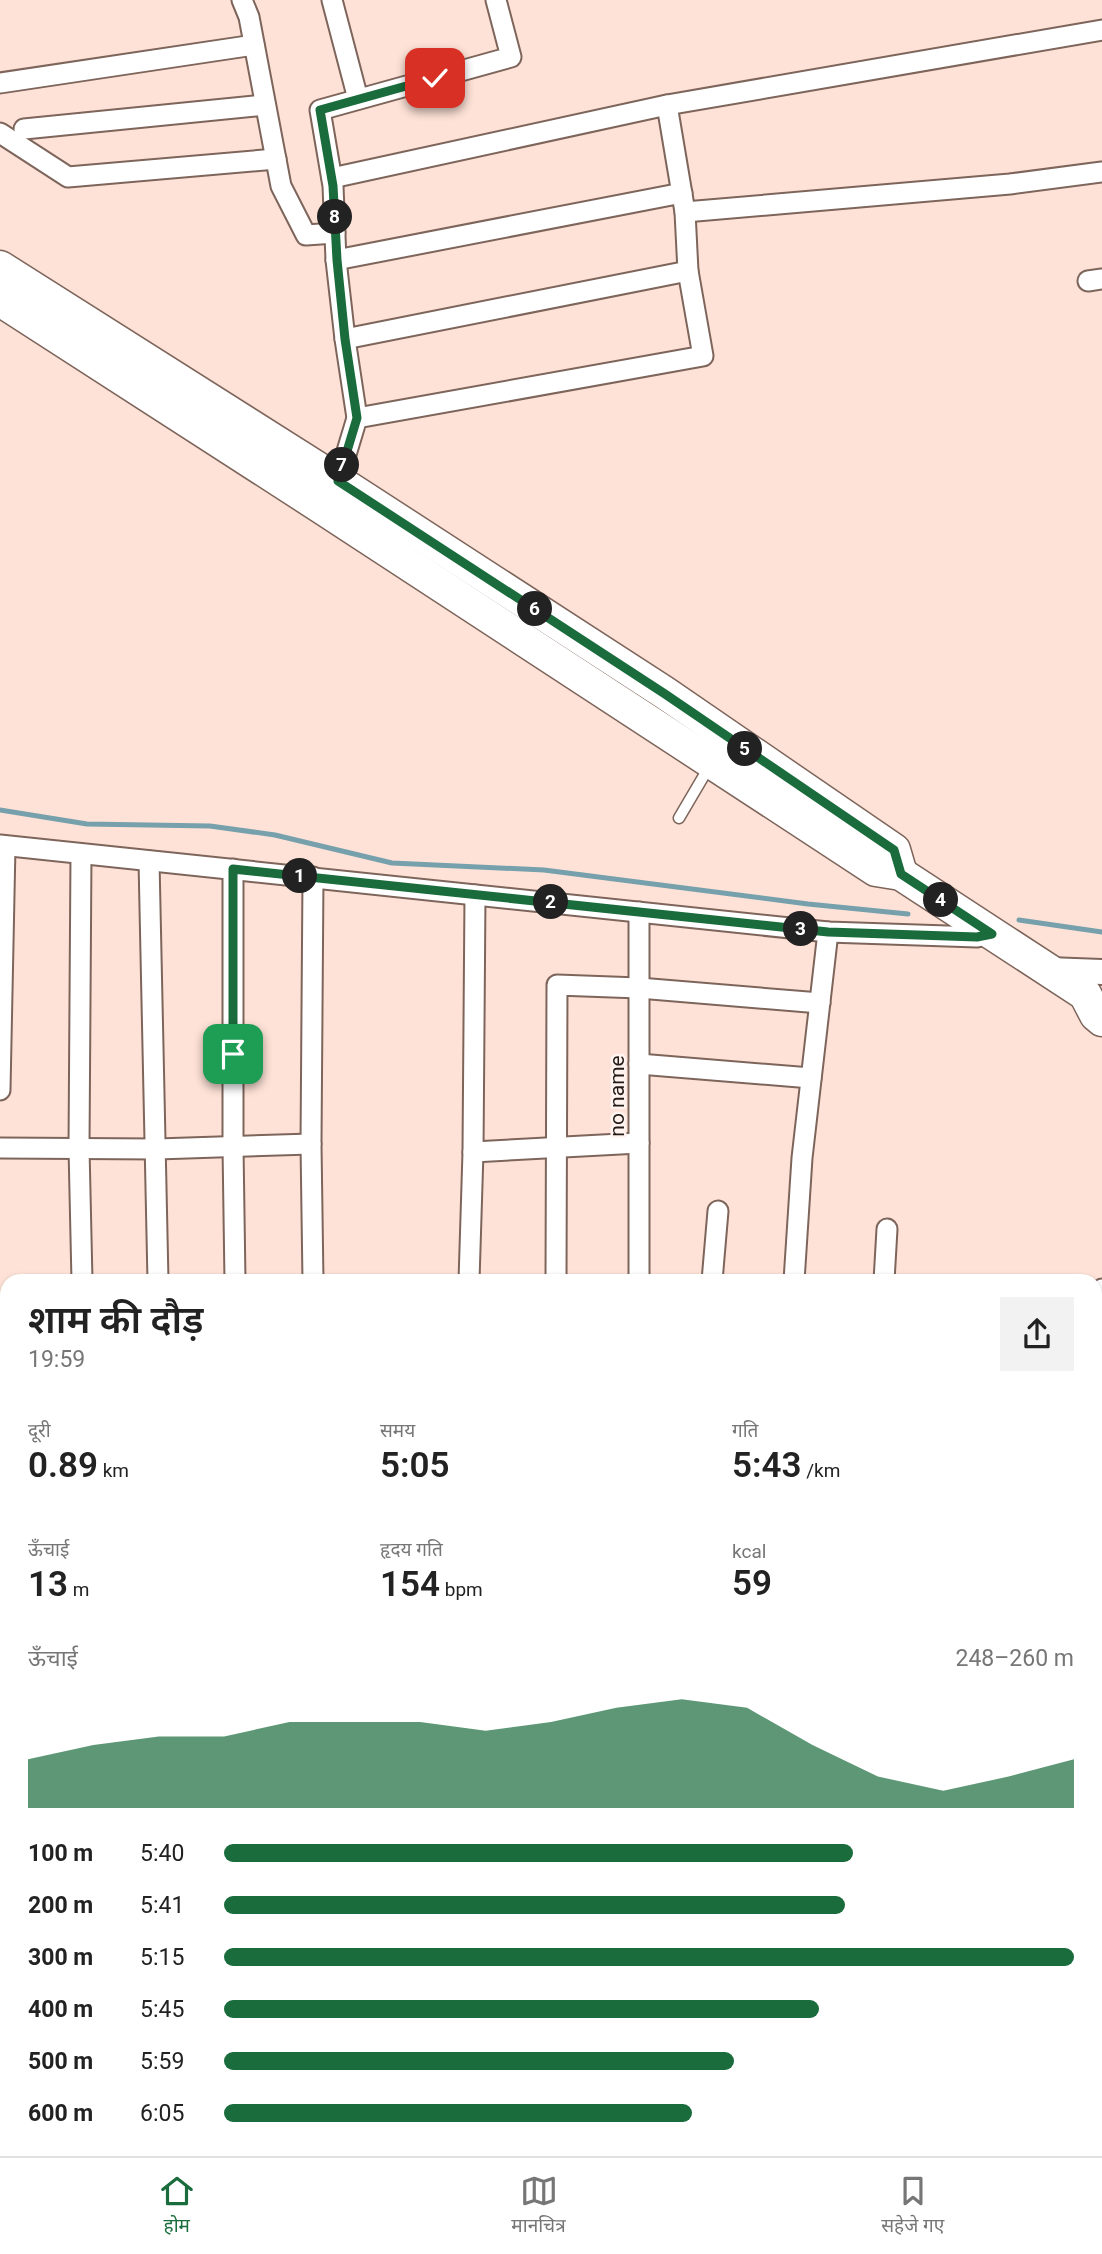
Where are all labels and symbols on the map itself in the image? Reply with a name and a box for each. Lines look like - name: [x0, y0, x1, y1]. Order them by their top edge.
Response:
- pin: [405, 48, 465, 108]
- pin: 8: [318, 200, 352, 234]
- pin: 7: [324, 448, 360, 482]
- pin: 6: [518, 592, 552, 626]
- pin: 5: [728, 732, 762, 766]
- pin: 1: [282, 858, 318, 894]
- pin: 4: [923, 883, 958, 918]
- pin: 2: [534, 884, 568, 920]
- pin: 3: [784, 912, 818, 946]
- pin: [203, 1024, 263, 1084]
- street label: no name: [605, 1055, 629, 1137]

